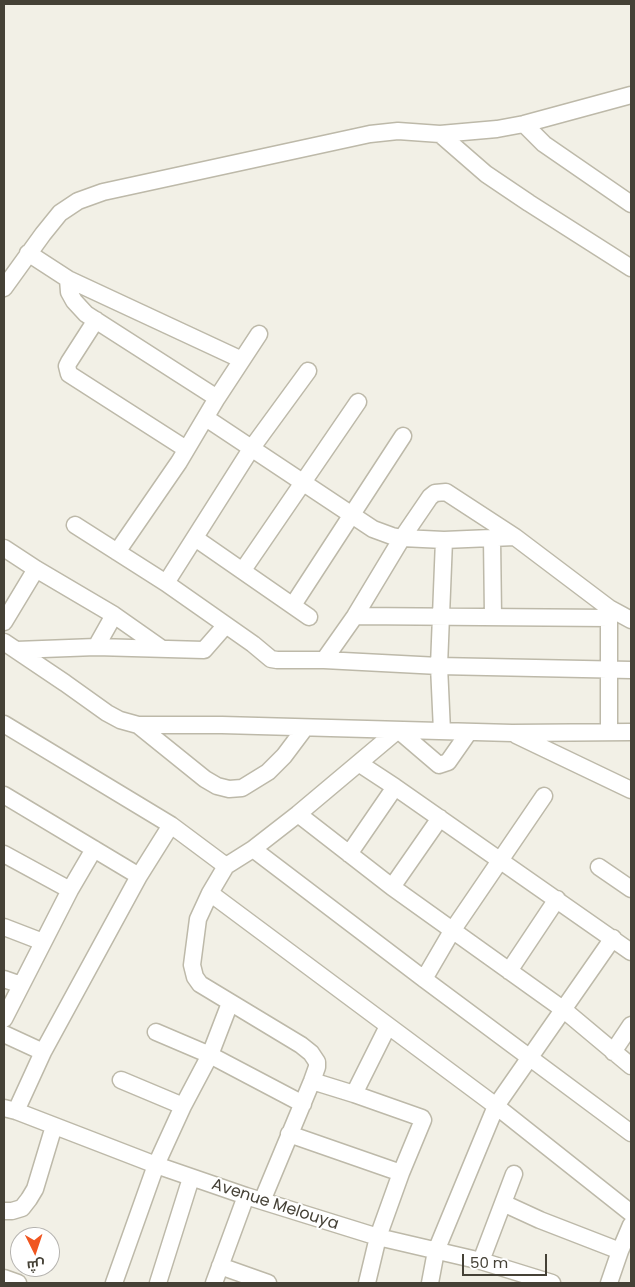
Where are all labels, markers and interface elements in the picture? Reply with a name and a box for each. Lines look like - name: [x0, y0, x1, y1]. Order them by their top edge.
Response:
- street label: Avenue Melouya: [209, 1175, 341, 1235]
- north arrow: [10, 1227, 60, 1277]
- scale bar: [465, 1244, 550, 1276]
- text: 50 m: [470, 1252, 508, 1273]
- text: ش: [26, 1255, 46, 1277]

